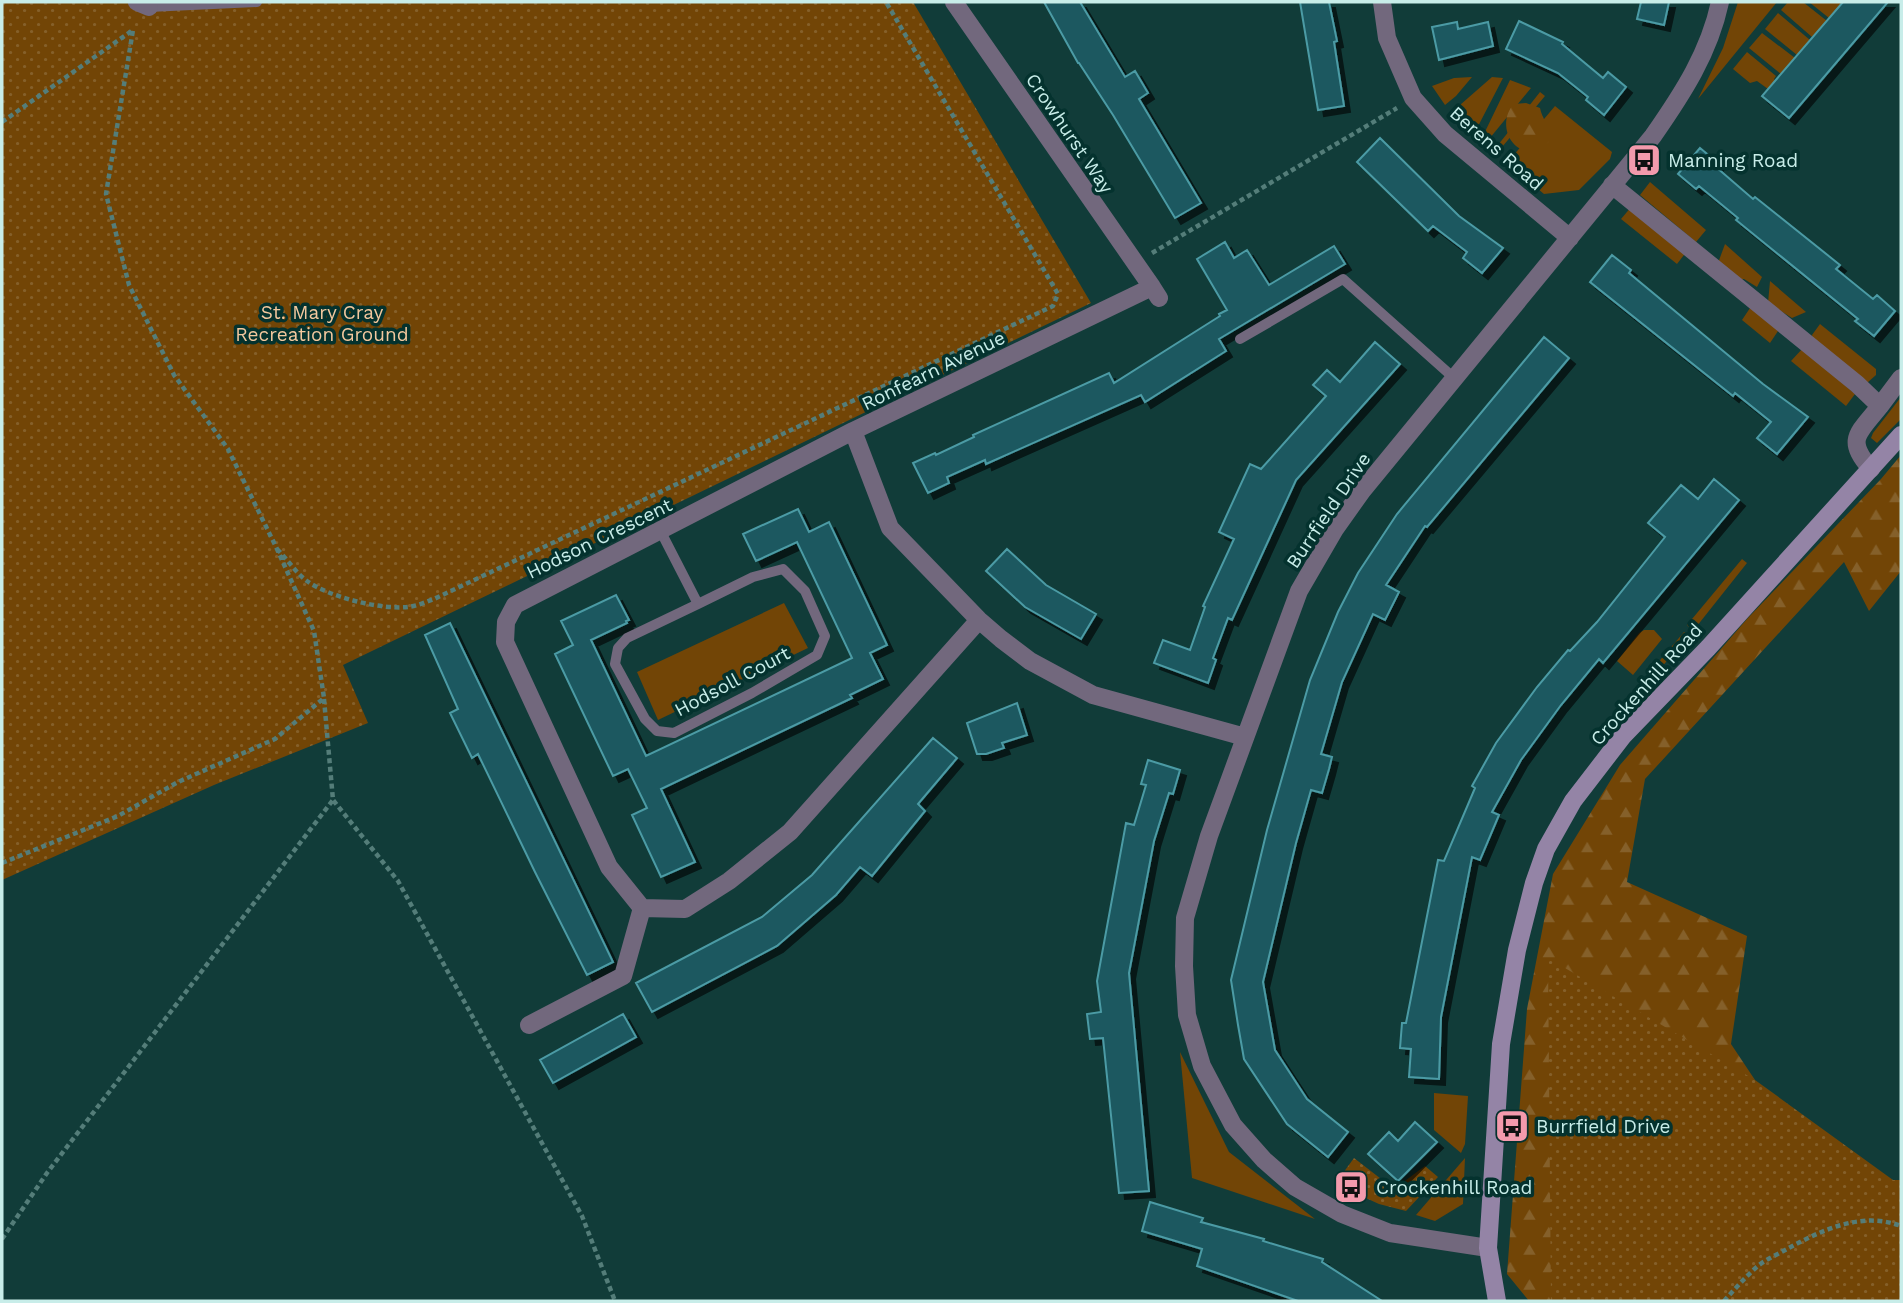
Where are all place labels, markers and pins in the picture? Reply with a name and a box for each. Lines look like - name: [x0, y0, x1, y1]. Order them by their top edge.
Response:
- bus stop icon: Manning Road: [1625, 141, 1663, 179]
- place label: Manning Road: [1668, 149, 1798, 172]
- bus stop icon: Burrfield Drive: [1493, 1107, 1531, 1145]
- place label: Burrfield Drive: [1536, 1115, 1671, 1138]
- bus stop icon: Crockenhill Road: [1332, 1168, 1370, 1206]
- place label: Crockenhill Road: [1376, 1176, 1532, 1199]

